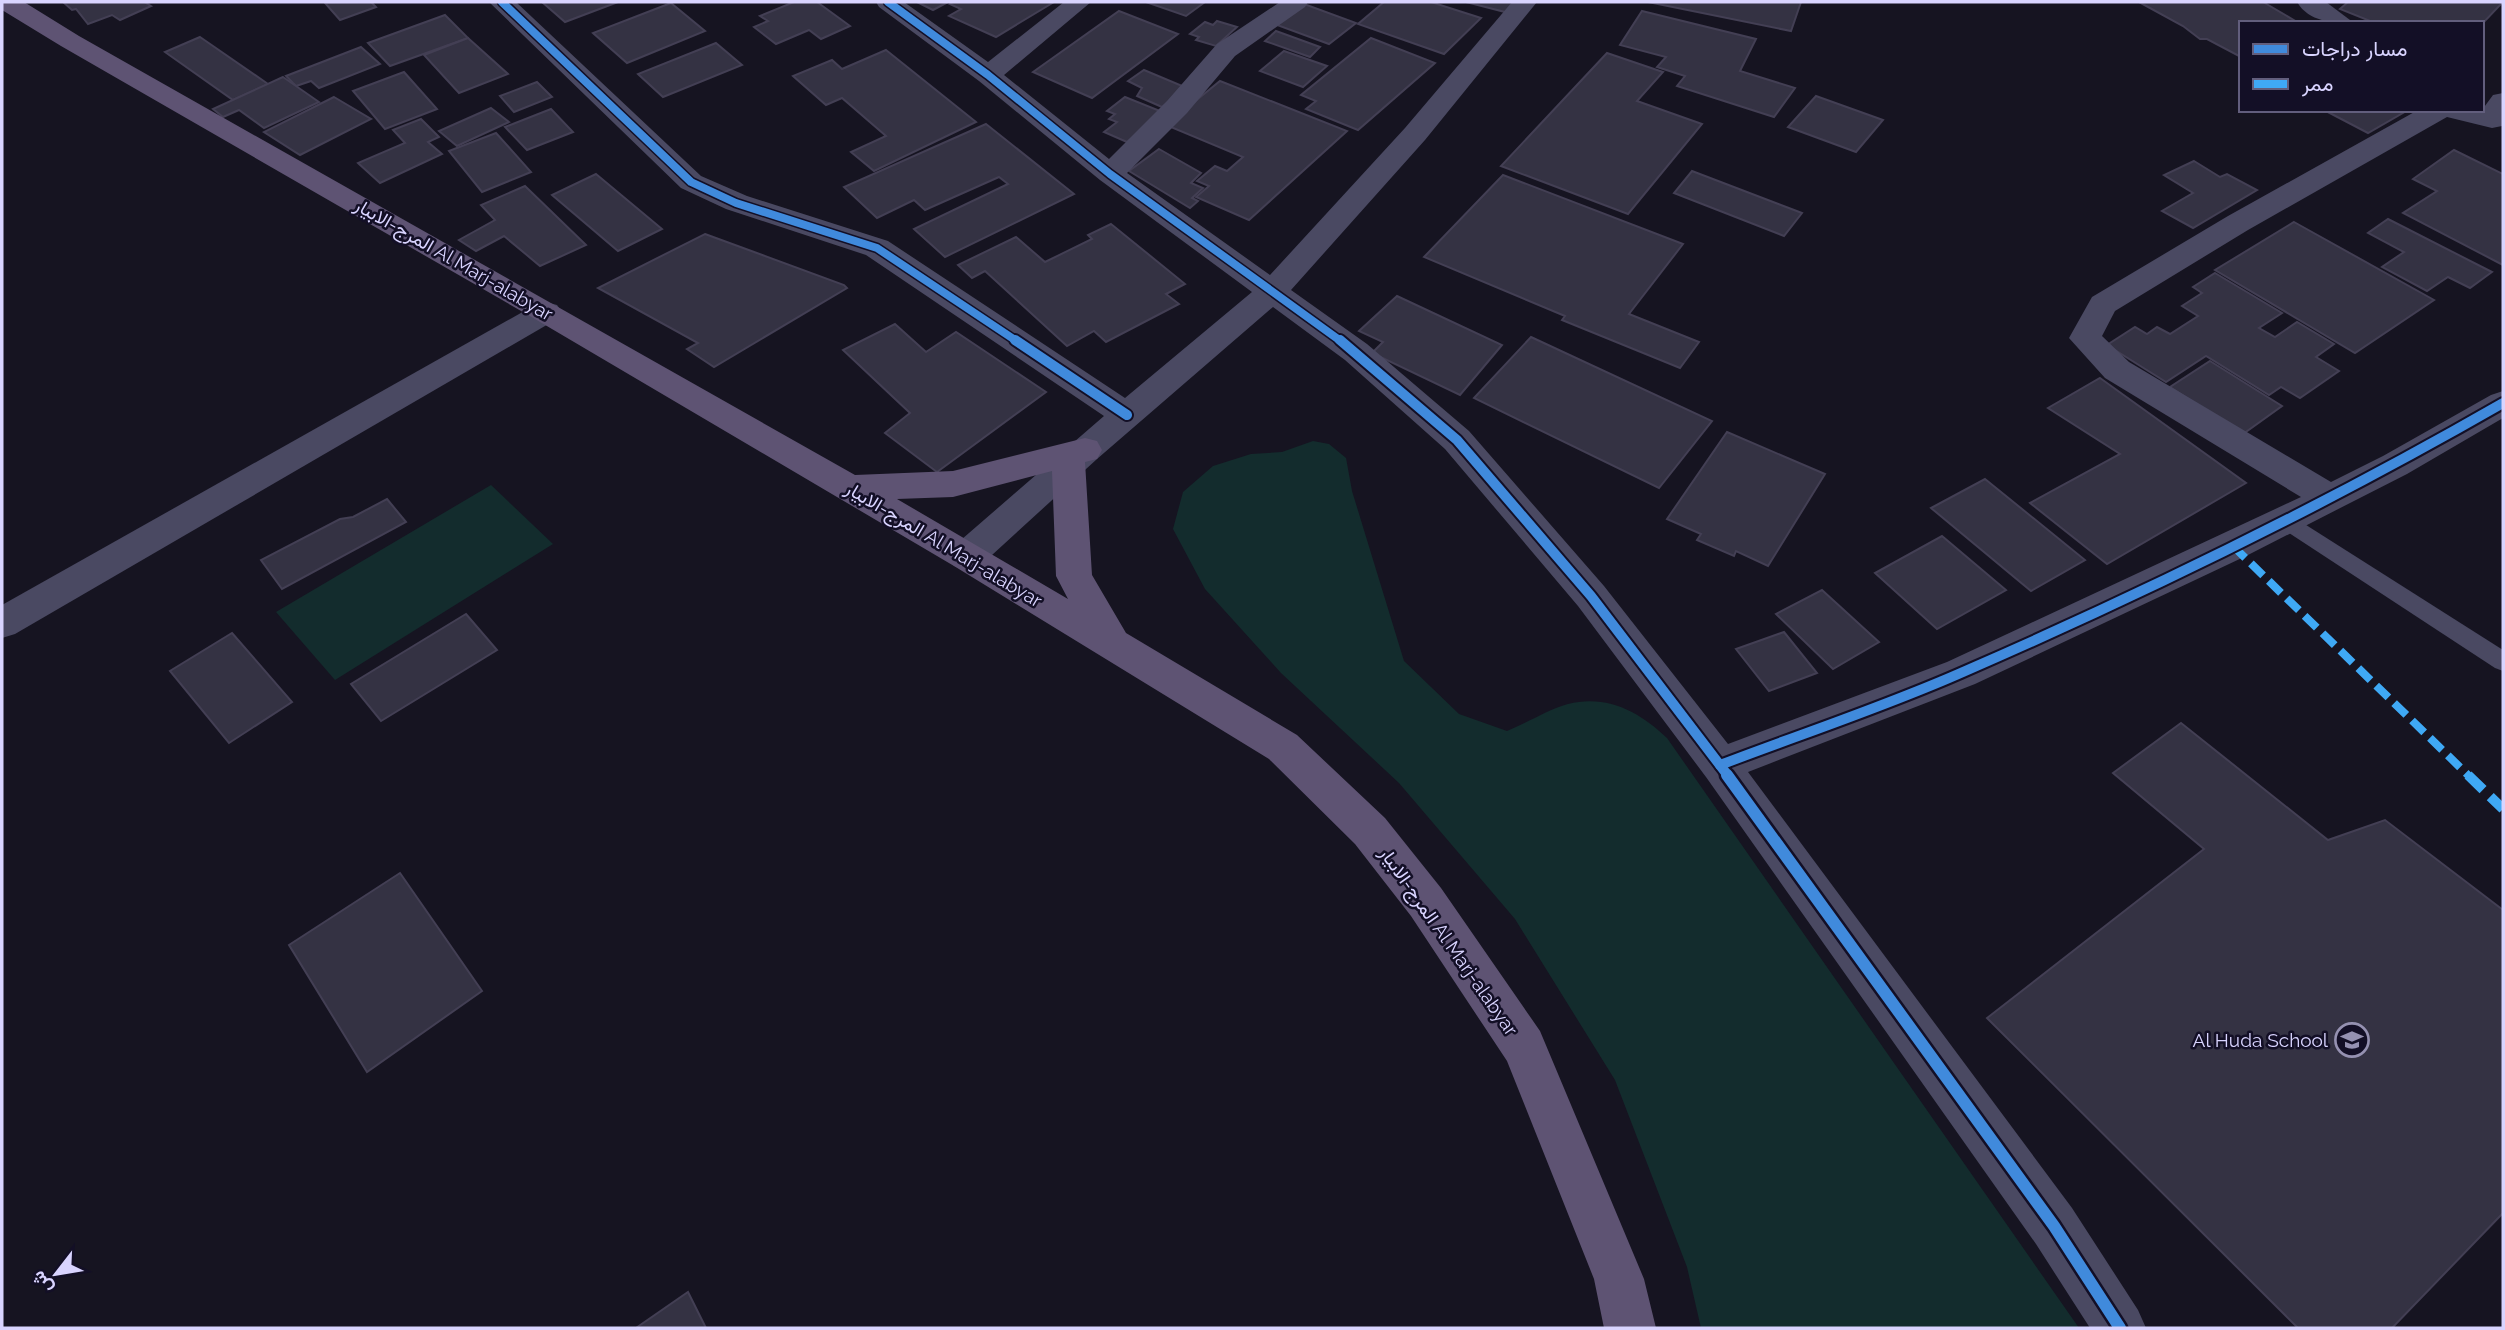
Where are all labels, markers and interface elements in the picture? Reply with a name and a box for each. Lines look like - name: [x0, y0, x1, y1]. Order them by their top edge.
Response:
- legend: [2239, 21, 2484, 112]
- text: مسار دراجات: [2302, 36, 2408, 62]
- text: ممر: [2301, 71, 2333, 97]
- street label: المرج-الابيار Al Marj-alabyar: [349, 193, 557, 327]
- street label: المرج-الابيار Al Marj-alabyar: [840, 476, 1047, 613]
- street label: المرج-الابيار Al Marj-alabyar: [1373, 842, 1523, 1041]
- school or university icon: Al Huda School: [2333, 1021, 2371, 1059]
- place label: Al Huda School: [2193, 1029, 2329, 1051]
- north arrow: [21, 1239, 91, 1309]
- text: ش: [26, 1267, 58, 1298]

